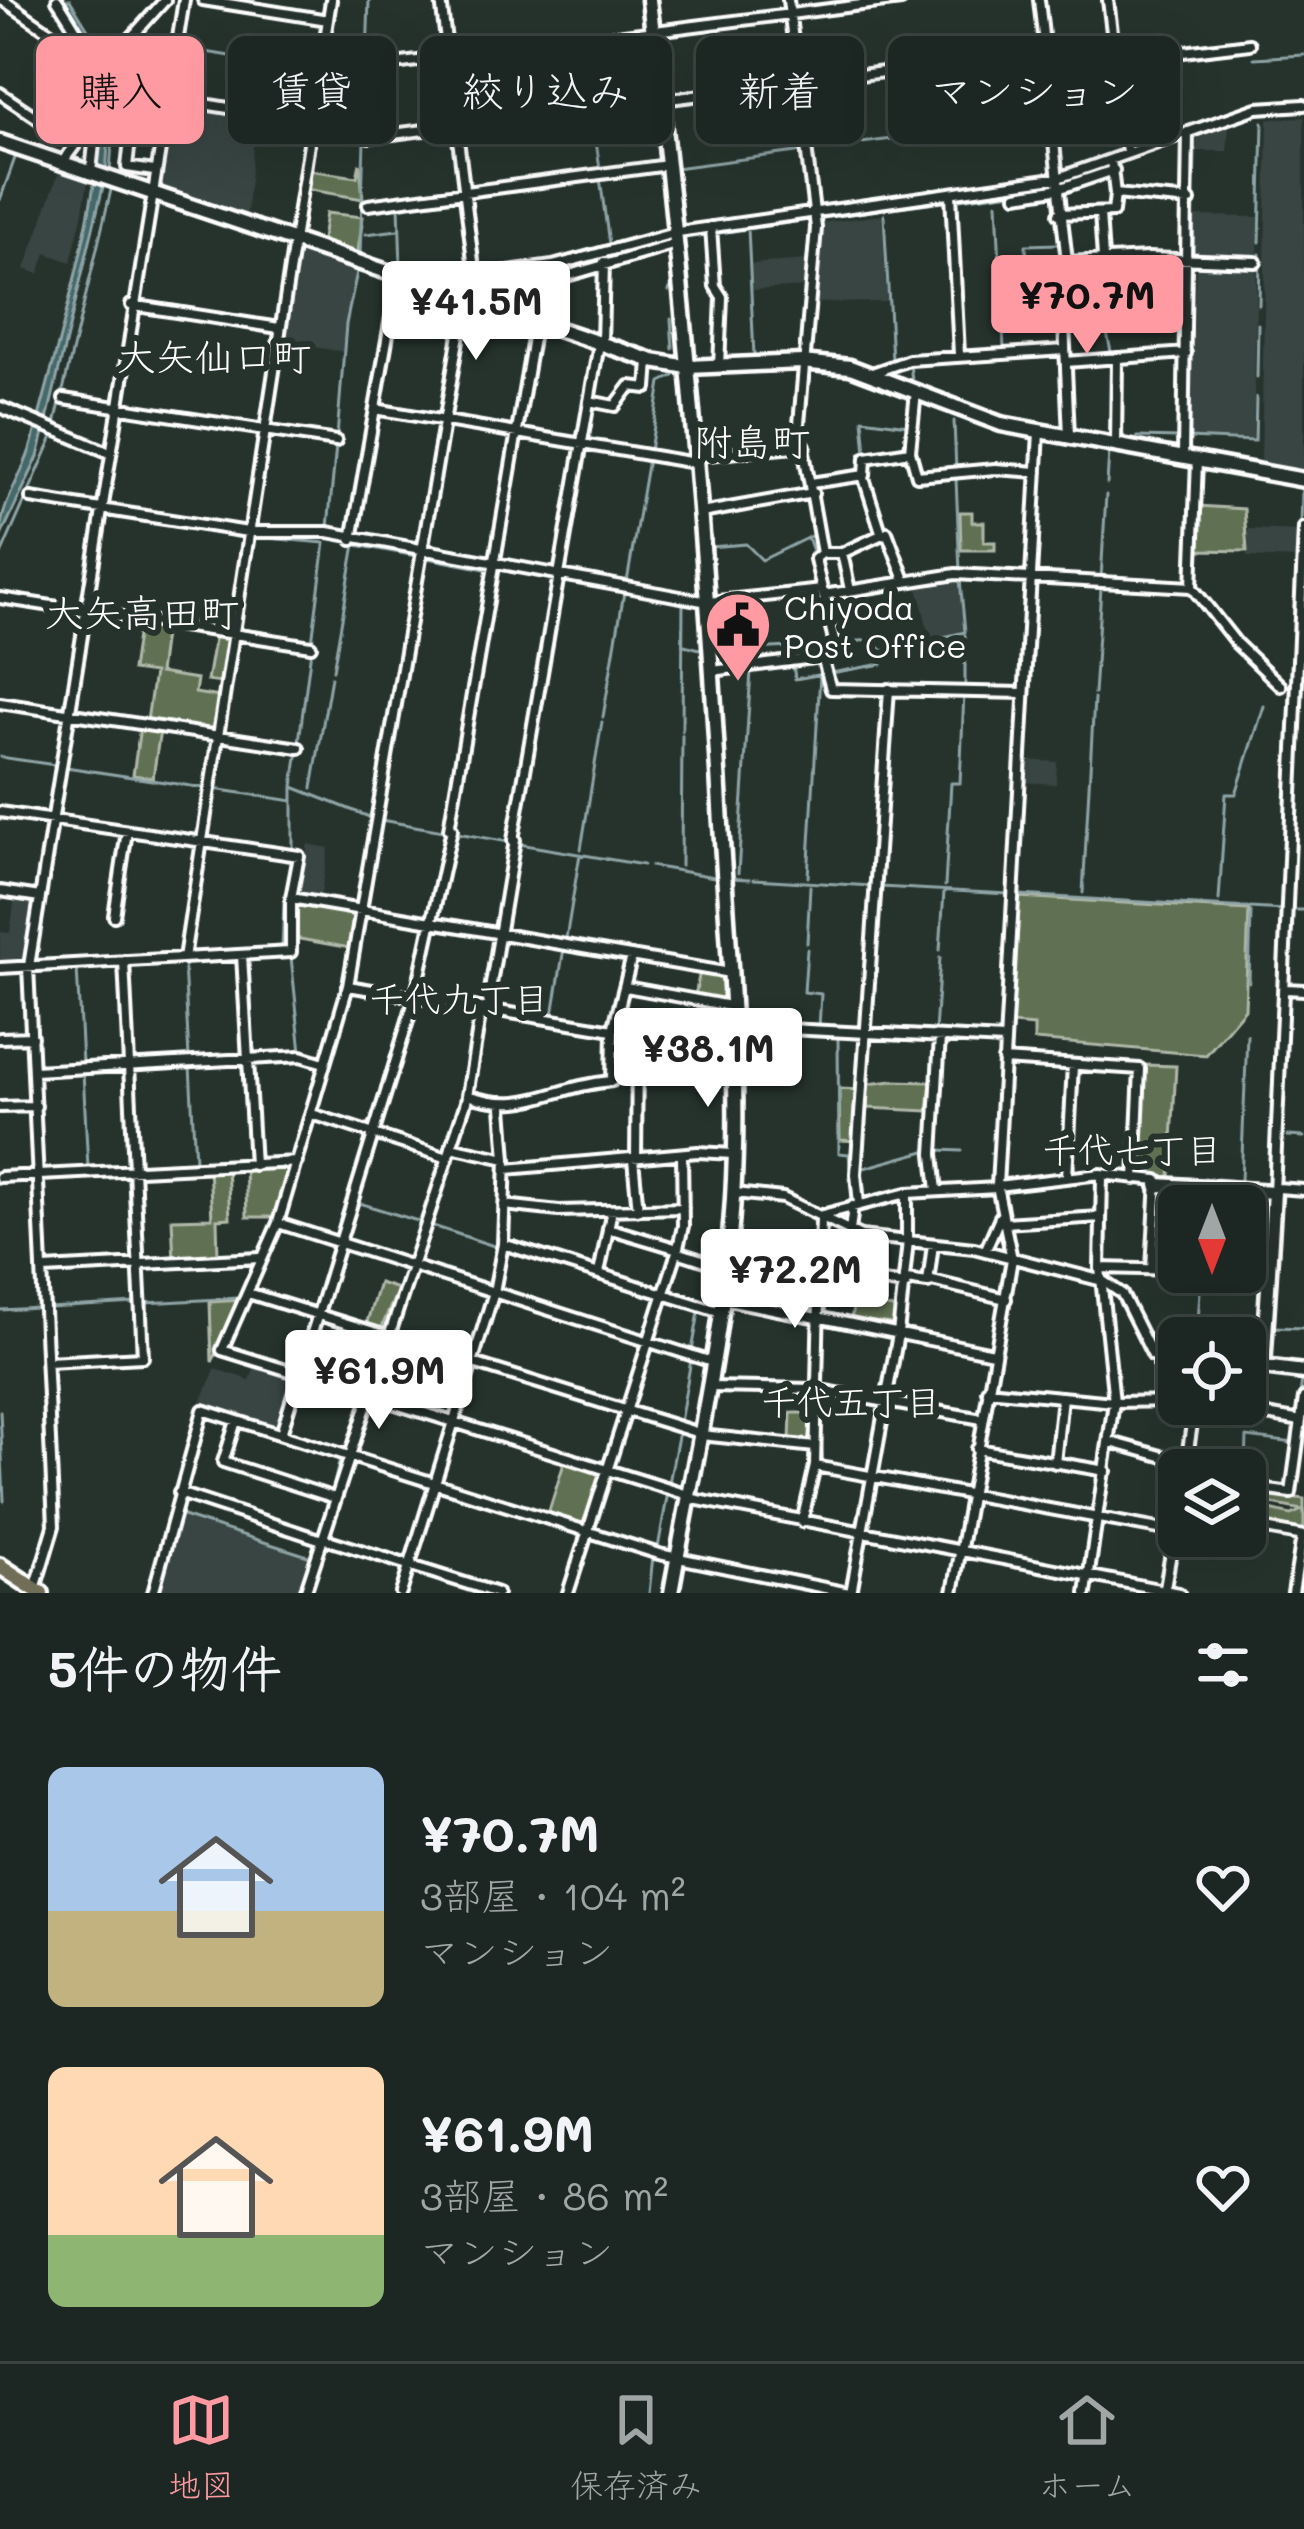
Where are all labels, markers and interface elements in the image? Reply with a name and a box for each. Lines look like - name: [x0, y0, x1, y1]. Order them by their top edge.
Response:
- chip: 購入: [36, 36, 204, 144]
- chip: 賃貸: [228, 36, 396, 144]
- chip: 絞り込み: [420, 36, 672, 144]
- chip: 新着: [696, 36, 864, 144]
- chip: マンション: [888, 36, 1180, 144]
- pin: ¥70.7M: [989, 255, 1185, 357]
- pin: ¥41.5M: [378, 261, 574, 363]
- text: ¥70.7M: [1018, 268, 1156, 319]
- text: ¥41.5M: [409, 274, 543, 325]
- district label: 大矢仙口町: [116, 330, 312, 381]
- district label: 附島町: [693, 415, 811, 466]
- place label: Chiyoda Post Office: [784, 585, 967, 666]
- district label: 大矢高田町: [44, 586, 240, 637]
- public building icon: Chiyoda Post Office: [703, 590, 773, 684]
- district label: 千代九丁目: [369, 974, 549, 1021]
- pin: ¥38.1M: [610, 1008, 806, 1110]
- text: ¥38.1M: [641, 1021, 775, 1072]
- district label: 千代七丁目: [1042, 1125, 1222, 1172]
- north arrow: [1158, 1185, 1266, 1293]
- map controls: [1158, 1185, 1266, 1557]
- pin: ¥72.2M: [697, 1229, 893, 1331]
- text: ¥72.2M: [728, 1242, 862, 1293]
- button: locate: [1158, 1317, 1266, 1425]
- pin: ¥61.9M: [281, 1330, 477, 1432]
- text: ¥61.9M: [312, 1343, 446, 1394]
- district label: 千代五丁目: [761, 1377, 941, 1424]
- button: layers: [1158, 1449, 1266, 1557]
- icon: filters: [1190, 1632, 1256, 1698]
- text: 5件の物件: [48, 1633, 282, 1700]
- text: ¥70.7M: [420, 1798, 600, 1865]
- icon: home: [144, 1815, 288, 1959]
- icon: heart: [1190, 1854, 1256, 1920]
- text: 3部屋 · 104 m²: [420, 1869, 686, 1920]
- text: マンション: [420, 1925, 613, 1976]
- text: ¥61.9M: [420, 2098, 594, 2165]
- icon: home: [144, 2115, 288, 2259]
- icon: heart: [1190, 2154, 1256, 2220]
- text: 3部屋 · 86 m²: [420, 2169, 668, 2220]
- text: マンション: [420, 2225, 613, 2276]
- tab: 地図: [168, 2387, 234, 2507]
- tab: 保存済み: [570, 2387, 702, 2507]
- tab: ホーム: [1038, 2387, 1136, 2507]

